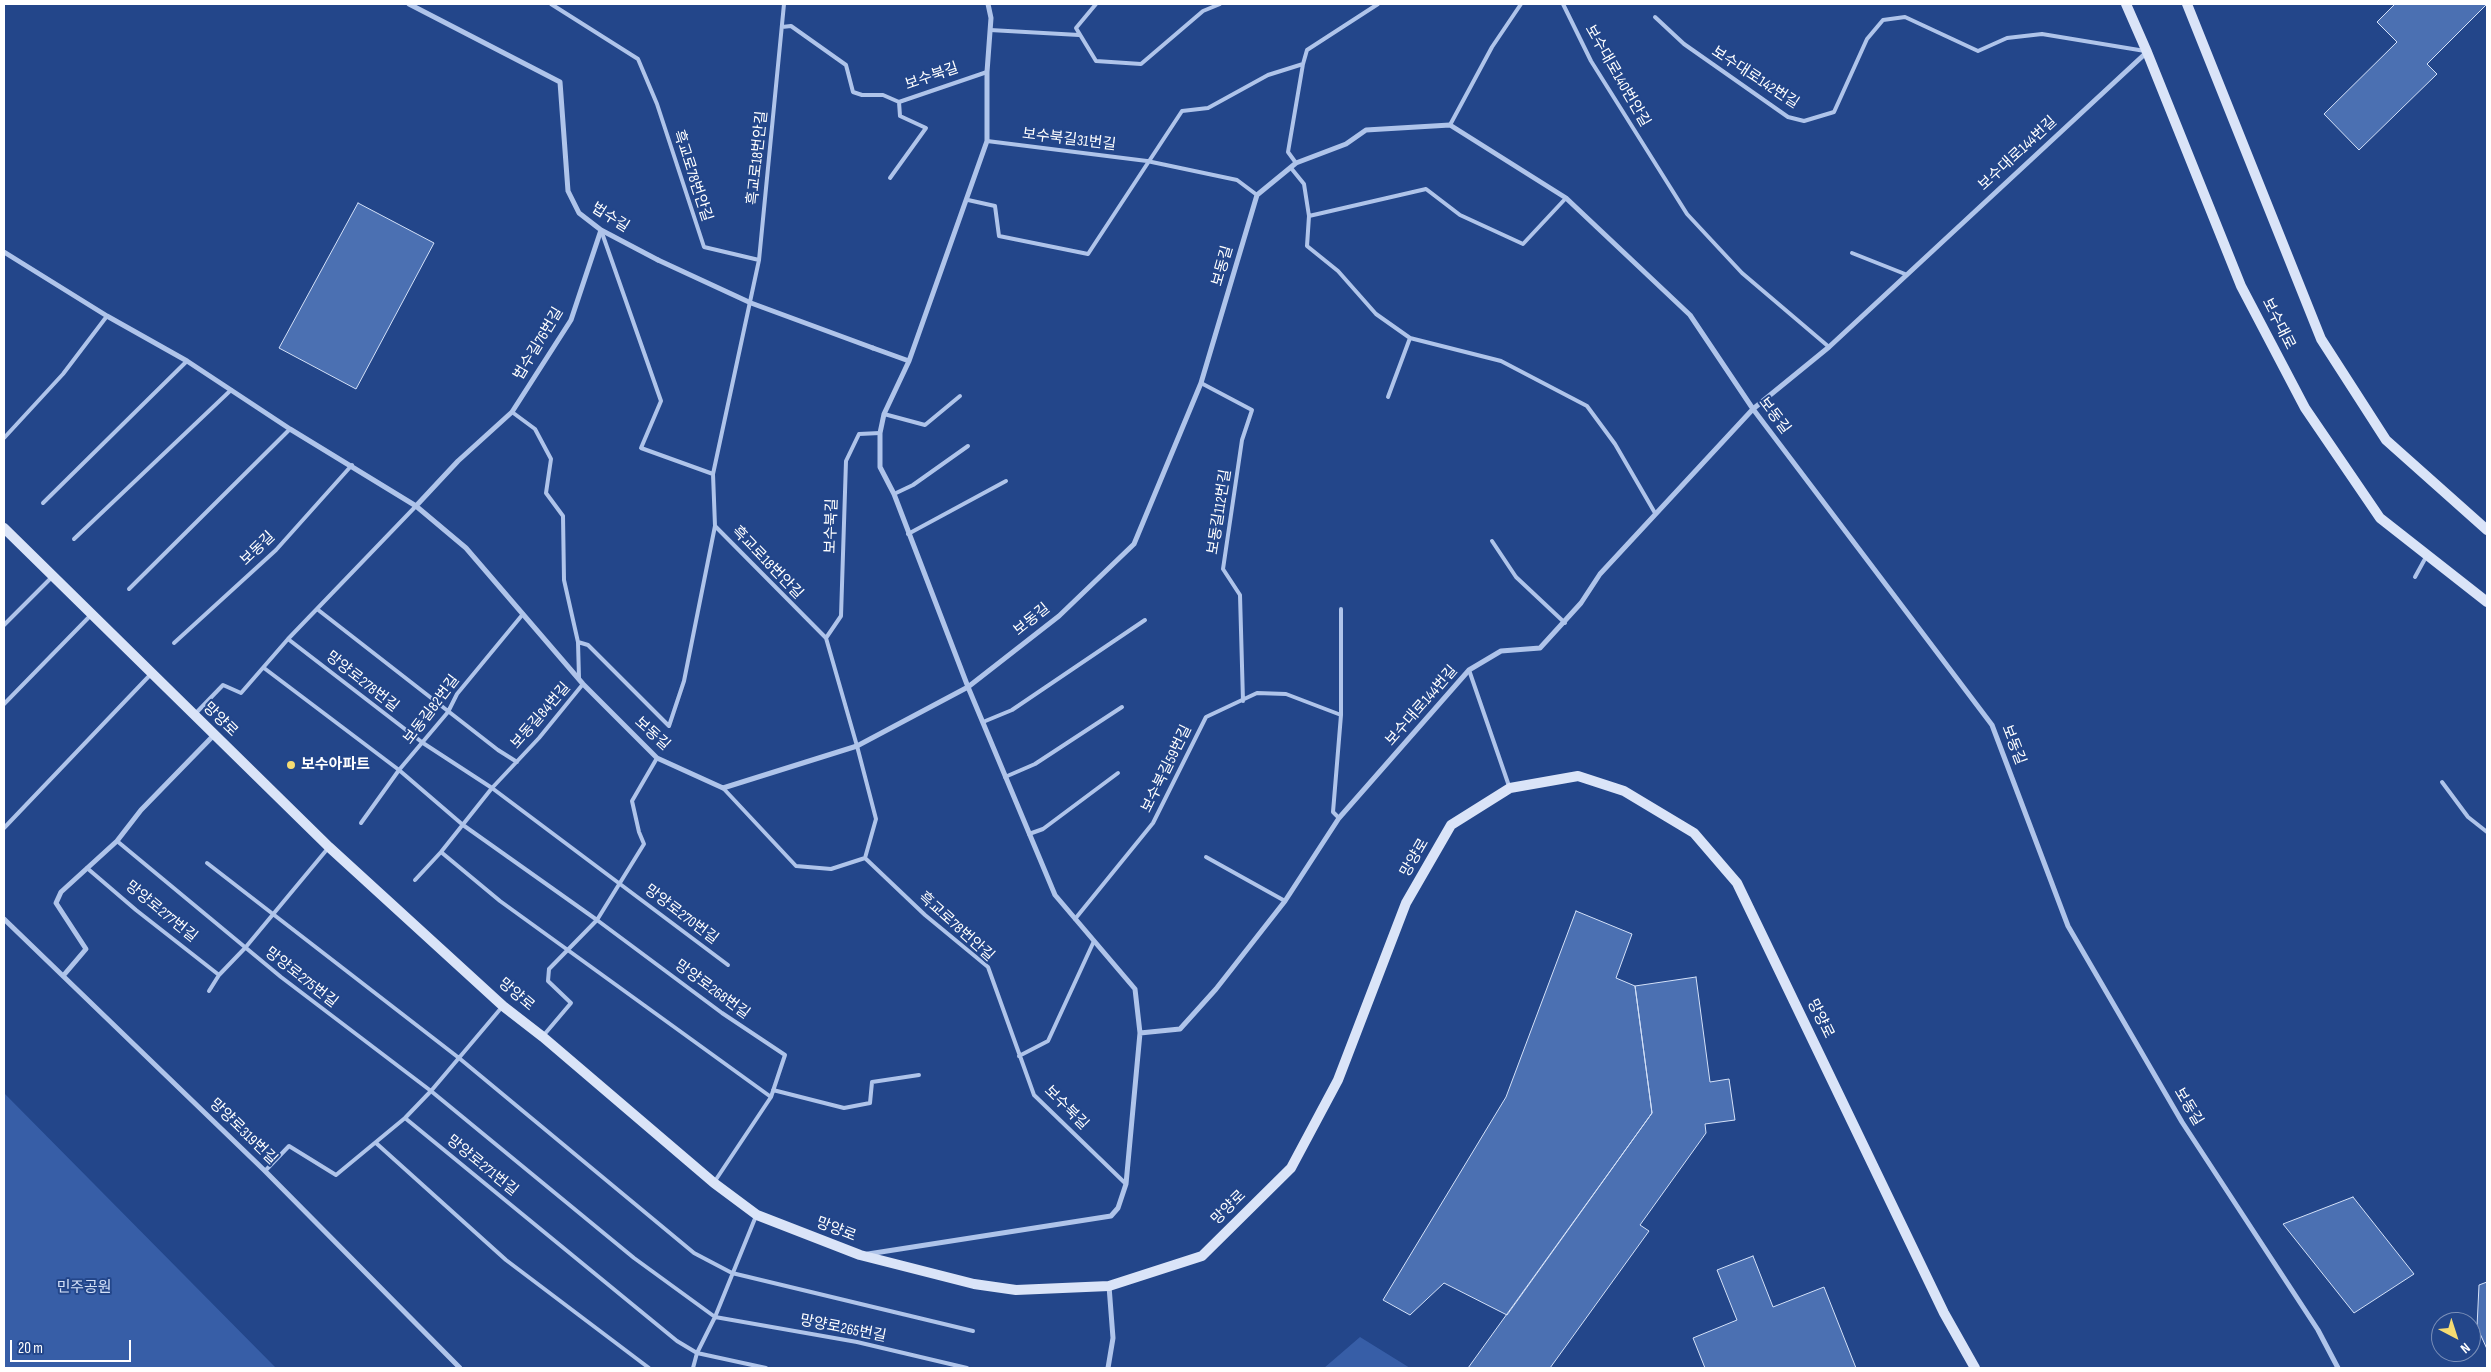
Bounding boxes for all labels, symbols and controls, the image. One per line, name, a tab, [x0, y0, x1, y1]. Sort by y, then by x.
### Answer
street label: 보수대로140번안길	[1581, 22, 1653, 130]
street label: 보수대로142번길	[1708, 43, 1802, 113]
street label: 보수북길	[903, 60, 961, 94]
street label: 흑교로18번안길	[744, 110, 772, 206]
street label: 보수대로144번길	[1975, 113, 2061, 195]
street label: 보수북길31번길	[1021, 125, 1117, 155]
street label: 흑교로78번안길	[669, 128, 715, 224]
street label: 법수길	[588, 199, 632, 237]
street label: 보동길	[1209, 244, 1237, 288]
street label: 보수대로	[2257, 295, 2299, 353]
street label: 법수길76번길	[510, 304, 568, 384]
street label: 보동길	[1754, 394, 1794, 438]
street label: 보동길112번길	[1204, 468, 1236, 556]
street label: 보수북길	[822, 498, 842, 554]
street label: 흑교로18번안길	[728, 523, 806, 603]
street label: 보동길	[237, 528, 279, 570]
street label: 보동길	[1010, 600, 1054, 640]
street label: 망양로278번길	[322, 648, 402, 716]
street label: 보수대로144번길	[1382, 662, 1462, 750]
street label: 보동길82번길	[400, 672, 464, 748]
street label: 보동길84번길	[507, 679, 575, 753]
street label: 망양로	[199, 699, 241, 741]
street label: 보동길	[631, 713, 673, 755]
street label: 보수북길59번길	[1138, 722, 1196, 816]
street label: 보동길	[1997, 722, 2029, 768]
place label: 보수아파트	[301, 756, 370, 774]
marker: 보수아파트	[285, 759, 297, 771]
street label: 망양로	[1397, 836, 1433, 880]
street label: 망양로277번길	[121, 878, 201, 946]
street label: 망양로270번길	[641, 881, 721, 949]
street label: 흑교로78번안길	[915, 888, 997, 966]
street label: 망양로275번길	[261, 944, 341, 1012]
street label: 망양로268번길	[671, 957, 753, 1023]
street label: 망양로	[494, 975, 538, 1015]
street label: 망양로	[1803, 996, 1837, 1042]
street label: 보수북길	[1040, 1082, 1092, 1134]
street label: 보동길	[2170, 1085, 2206, 1129]
street label: 망양로319번길	[205, 1095, 281, 1169]
street label: 망양로271번길	[443, 1132, 521, 1200]
street label: 망양로	[1208, 1187, 1250, 1229]
street label: 망양로	[813, 1214, 859, 1246]
park label: 민주공원	[56, 1279, 112, 1297]
street label: 망양로265번길	[798, 1312, 888, 1346]
north arrow	[2431, 1312, 2481, 1362]
scale bar	[12, 1330, 134, 1362]
text: 20 m	[18, 1339, 43, 1358]
text: N	[2457, 1339, 2474, 1357]

